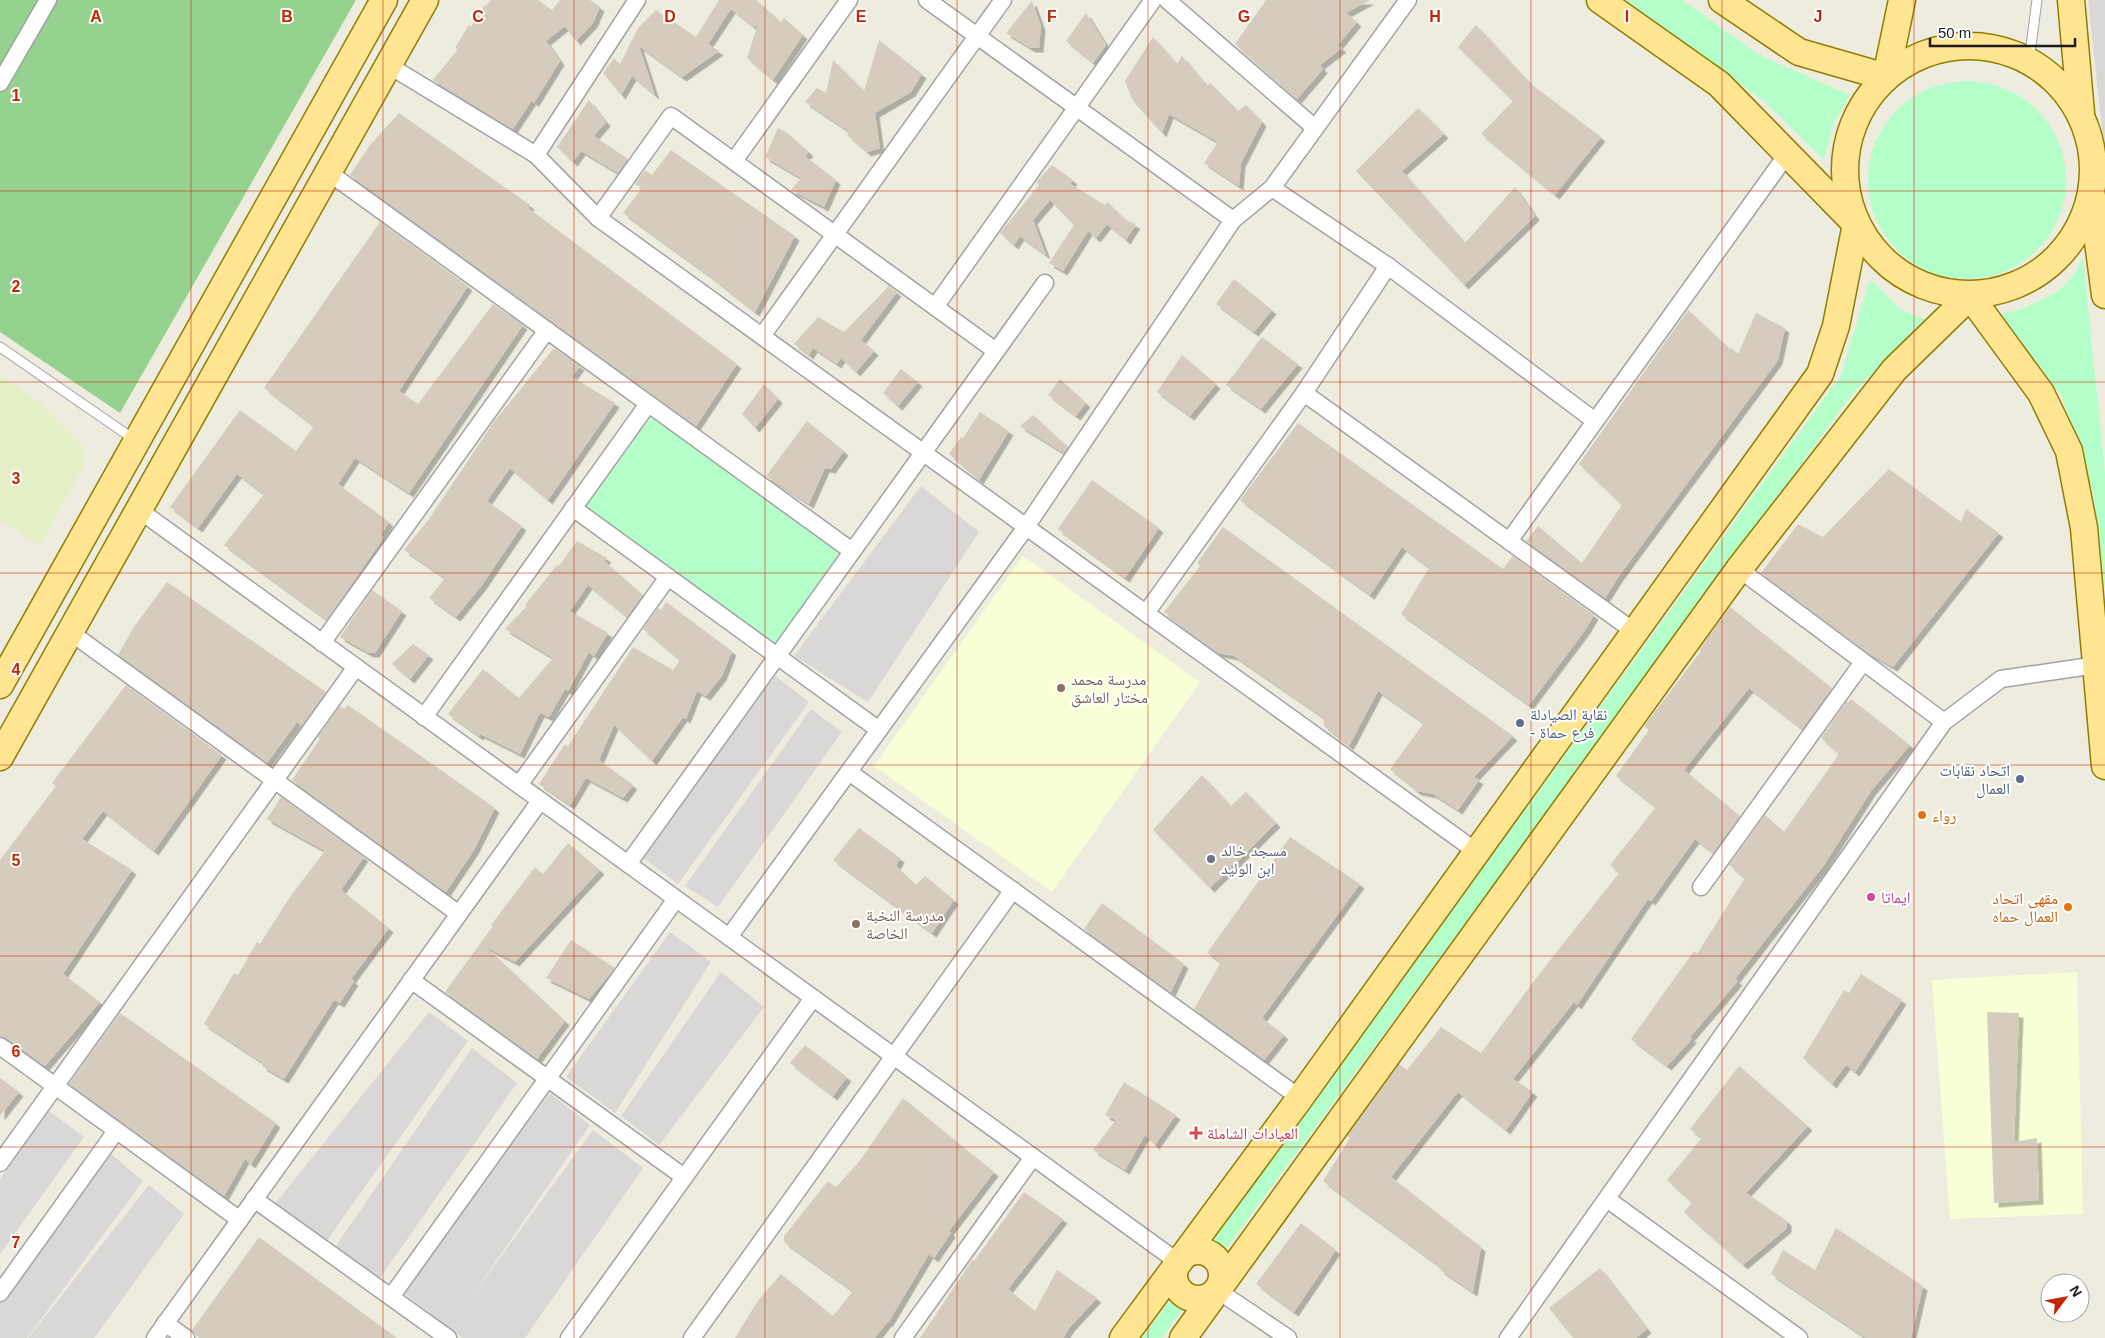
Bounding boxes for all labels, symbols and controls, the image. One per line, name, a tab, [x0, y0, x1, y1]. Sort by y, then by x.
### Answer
text: A	[90, 8, 102, 25]
text: B	[281, 8, 293, 25]
text: C	[472, 8, 484, 25]
text: D	[664, 8, 676, 25]
text: E	[856, 8, 867, 25]
text: F	[1047, 8, 1057, 25]
text: G	[1238, 8, 1250, 25]
text: H	[1429, 8, 1441, 25]
text: I	[1625, 8, 1629, 25]
text: J	[1814, 8, 1822, 25]
scale bar	[1930, 15, 2075, 47]
text: 50 m	[1938, 24, 1971, 41]
text: 1	[12, 87, 21, 104]
text: 2	[12, 278, 21, 295]
text: 3	[12, 470, 21, 487]
text: 4	[12, 661, 21, 678]
place label: مدرسة محمد مختار العاشق	[1071, 671, 1148, 708]
marker: مدرسة محمد مختار العاشق	[1055, 682, 1067, 694]
place label: نقابة الصيادلة - فرع حماة	[1530, 706, 1607, 743]
marker: نقابة الصيادلة - فرع حماة	[1514, 717, 1526, 729]
place label: اتحاد نقابات العمال	[1939, 762, 2010, 799]
marker: اتحاد نقابات العمال	[2014, 773, 2026, 785]
place label: رواء	[1932, 807, 1956, 825]
marker: رواء	[1916, 809, 1928, 821]
place label: مسجد خالد ابن الوليد	[1221, 842, 1287, 879]
text: 5	[12, 852, 21, 869]
marker: مسجد خالد ابن الوليد	[1205, 853, 1217, 865]
place label: ايماتا	[1881, 889, 1911, 906]
place label: مقهى اتحاد العمال حماه	[1992, 890, 2058, 927]
marker: ايماتا	[1865, 891, 1877, 903]
marker: مقهى اتحاد العمال حماه	[2062, 901, 2074, 913]
place label: مدرسة النخبة الخاصة	[866, 907, 944, 942]
marker: مدرسة النخبة الخاصة	[850, 918, 862, 930]
text: 6	[12, 1043, 21, 1060]
place label: العيادات الشاملة	[1207, 1125, 1298, 1142]
marker: العيادات الشاملة	[1189, 1126, 1203, 1140]
text: 7	[12, 1234, 21, 1251]
north arrow	[2040, 1273, 2090, 1323]
text: N	[2067, 1283, 2085, 1300]

